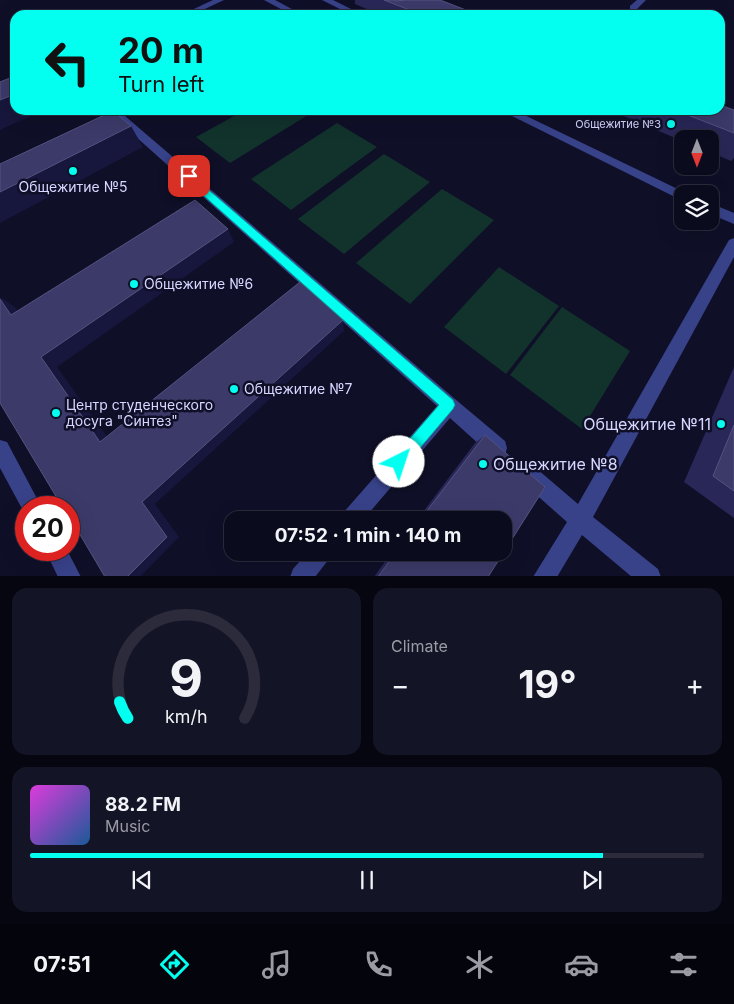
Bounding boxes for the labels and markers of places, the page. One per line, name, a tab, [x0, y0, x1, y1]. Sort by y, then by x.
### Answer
place label: Общежитие №3	[575, 117, 661, 131]
marker: Общежитие №3	[665, 118, 677, 130]
pin	[168, 155, 210, 197]
marker: Общежитие №5	[67, 165, 79, 177]
place label: Общежитие №5	[19, 178, 127, 195]
place label: Общежитие №6	[144, 275, 253, 292]
marker: Общежитие №6	[128, 278, 140, 290]
place label: Общежитие №7	[244, 380, 352, 397]
marker: Общежитие №7	[228, 383, 240, 395]
place label: Центр студенческого досуга "Синтез"	[66, 396, 213, 429]
marker: Центр студенческого досуга "Синтез"	[50, 407, 62, 419]
place label: Общежитие №11	[583, 414, 711, 434]
marker: Общежитие №11	[715, 418, 727, 430]
place label: Общежитие №8	[493, 454, 618, 474]
marker: Общежитие №8	[477, 458, 489, 470]

